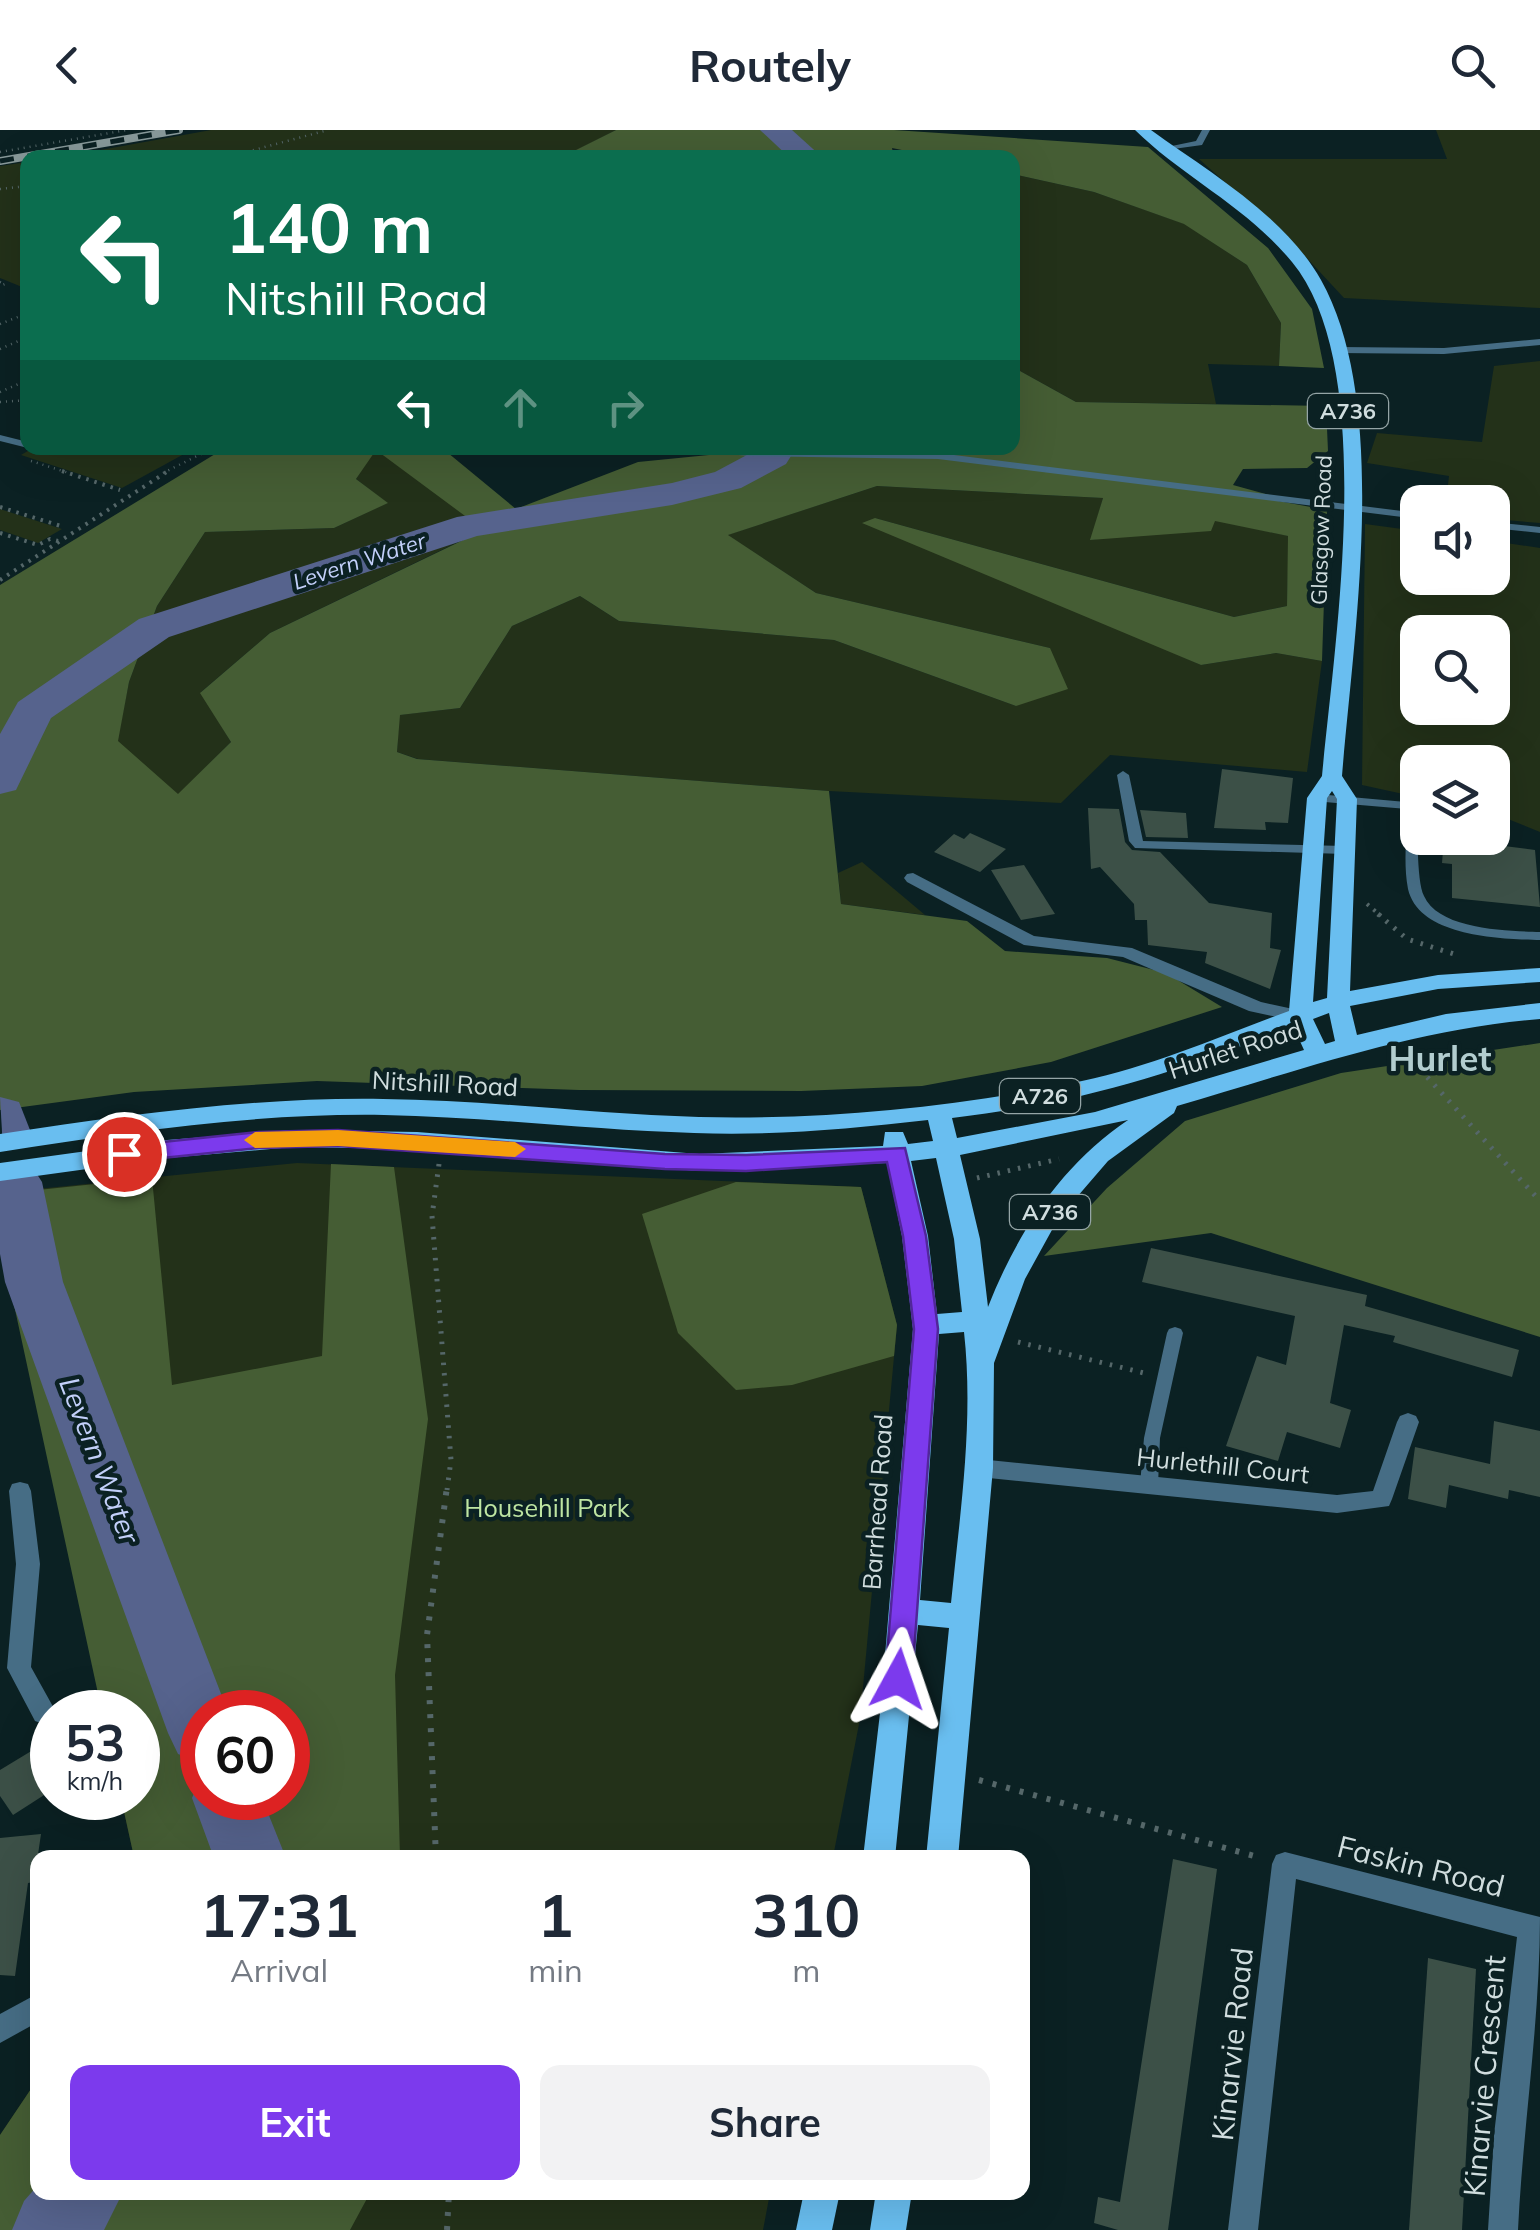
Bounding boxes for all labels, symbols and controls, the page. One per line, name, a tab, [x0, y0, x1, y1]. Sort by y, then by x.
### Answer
text: Routely	[689, 37, 851, 93]
icon: back	[40, 38, 95, 93]
icon: search	[1445, 38, 1500, 93]
text: 140 m	[225, 183, 433, 271]
icon: left	[60, 190, 190, 320]
text: Nitshill Road	[225, 270, 488, 326]
icon: left	[388, 380, 443, 435]
icon: ahead	[493, 380, 548, 435]
icon: right	[598, 380, 653, 435]
road number: A736	[1308, 394, 1388, 428]
street label: Glasgow Road	[1304, 455, 1338, 605]
map controls	[1400, 485, 1510, 855]
button: sound	[1400, 485, 1510, 595]
water label: Levern Water	[289, 526, 430, 596]
button: search	[1400, 615, 1510, 725]
button: layers	[1400, 745, 1510, 855]
street label: Hurlet Road	[1164, 1013, 1306, 1085]
district label: Hurlet	[1388, 1036, 1492, 1080]
street label: Nitshill Road	[371, 1064, 519, 1102]
road number: A726	[1000, 1079, 1080, 1113]
pin	[82, 1112, 167, 1197]
icon: arrive	[97, 1127, 152, 1182]
road number: A736	[1010, 1195, 1090, 1229]
water label: Levern Water	[52, 1372, 148, 1550]
street label: Barrhead Road	[855, 1413, 899, 1591]
street label: Hurlethill Court	[1135, 1441, 1311, 1490]
park label: Househill Park	[464, 1492, 631, 1523]
position arrow	[846, 1627, 950, 1731]
speed limit sign: 60	[180, 1690, 310, 1820]
text: 53	[65, 1711, 125, 1774]
text: km/h	[67, 1765, 123, 1796]
street label: Faskin Road	[1334, 1827, 1508, 1905]
text: 17:31	[200, 1877, 359, 1952]
text: 1	[537, 1877, 573, 1952]
text: 310	[752, 1877, 860, 1952]
street label: Kinarvie Road	[1203, 1945, 1261, 2143]
text: Arrival	[230, 1950, 328, 1990]
text: min	[528, 1950, 583, 1990]
text: m	[792, 1950, 820, 1990]
street label: Kinarvie Crescent	[1455, 1954, 1513, 2198]
button: Exit	[70, 2065, 520, 2180]
button: Share	[540, 2065, 990, 2180]

